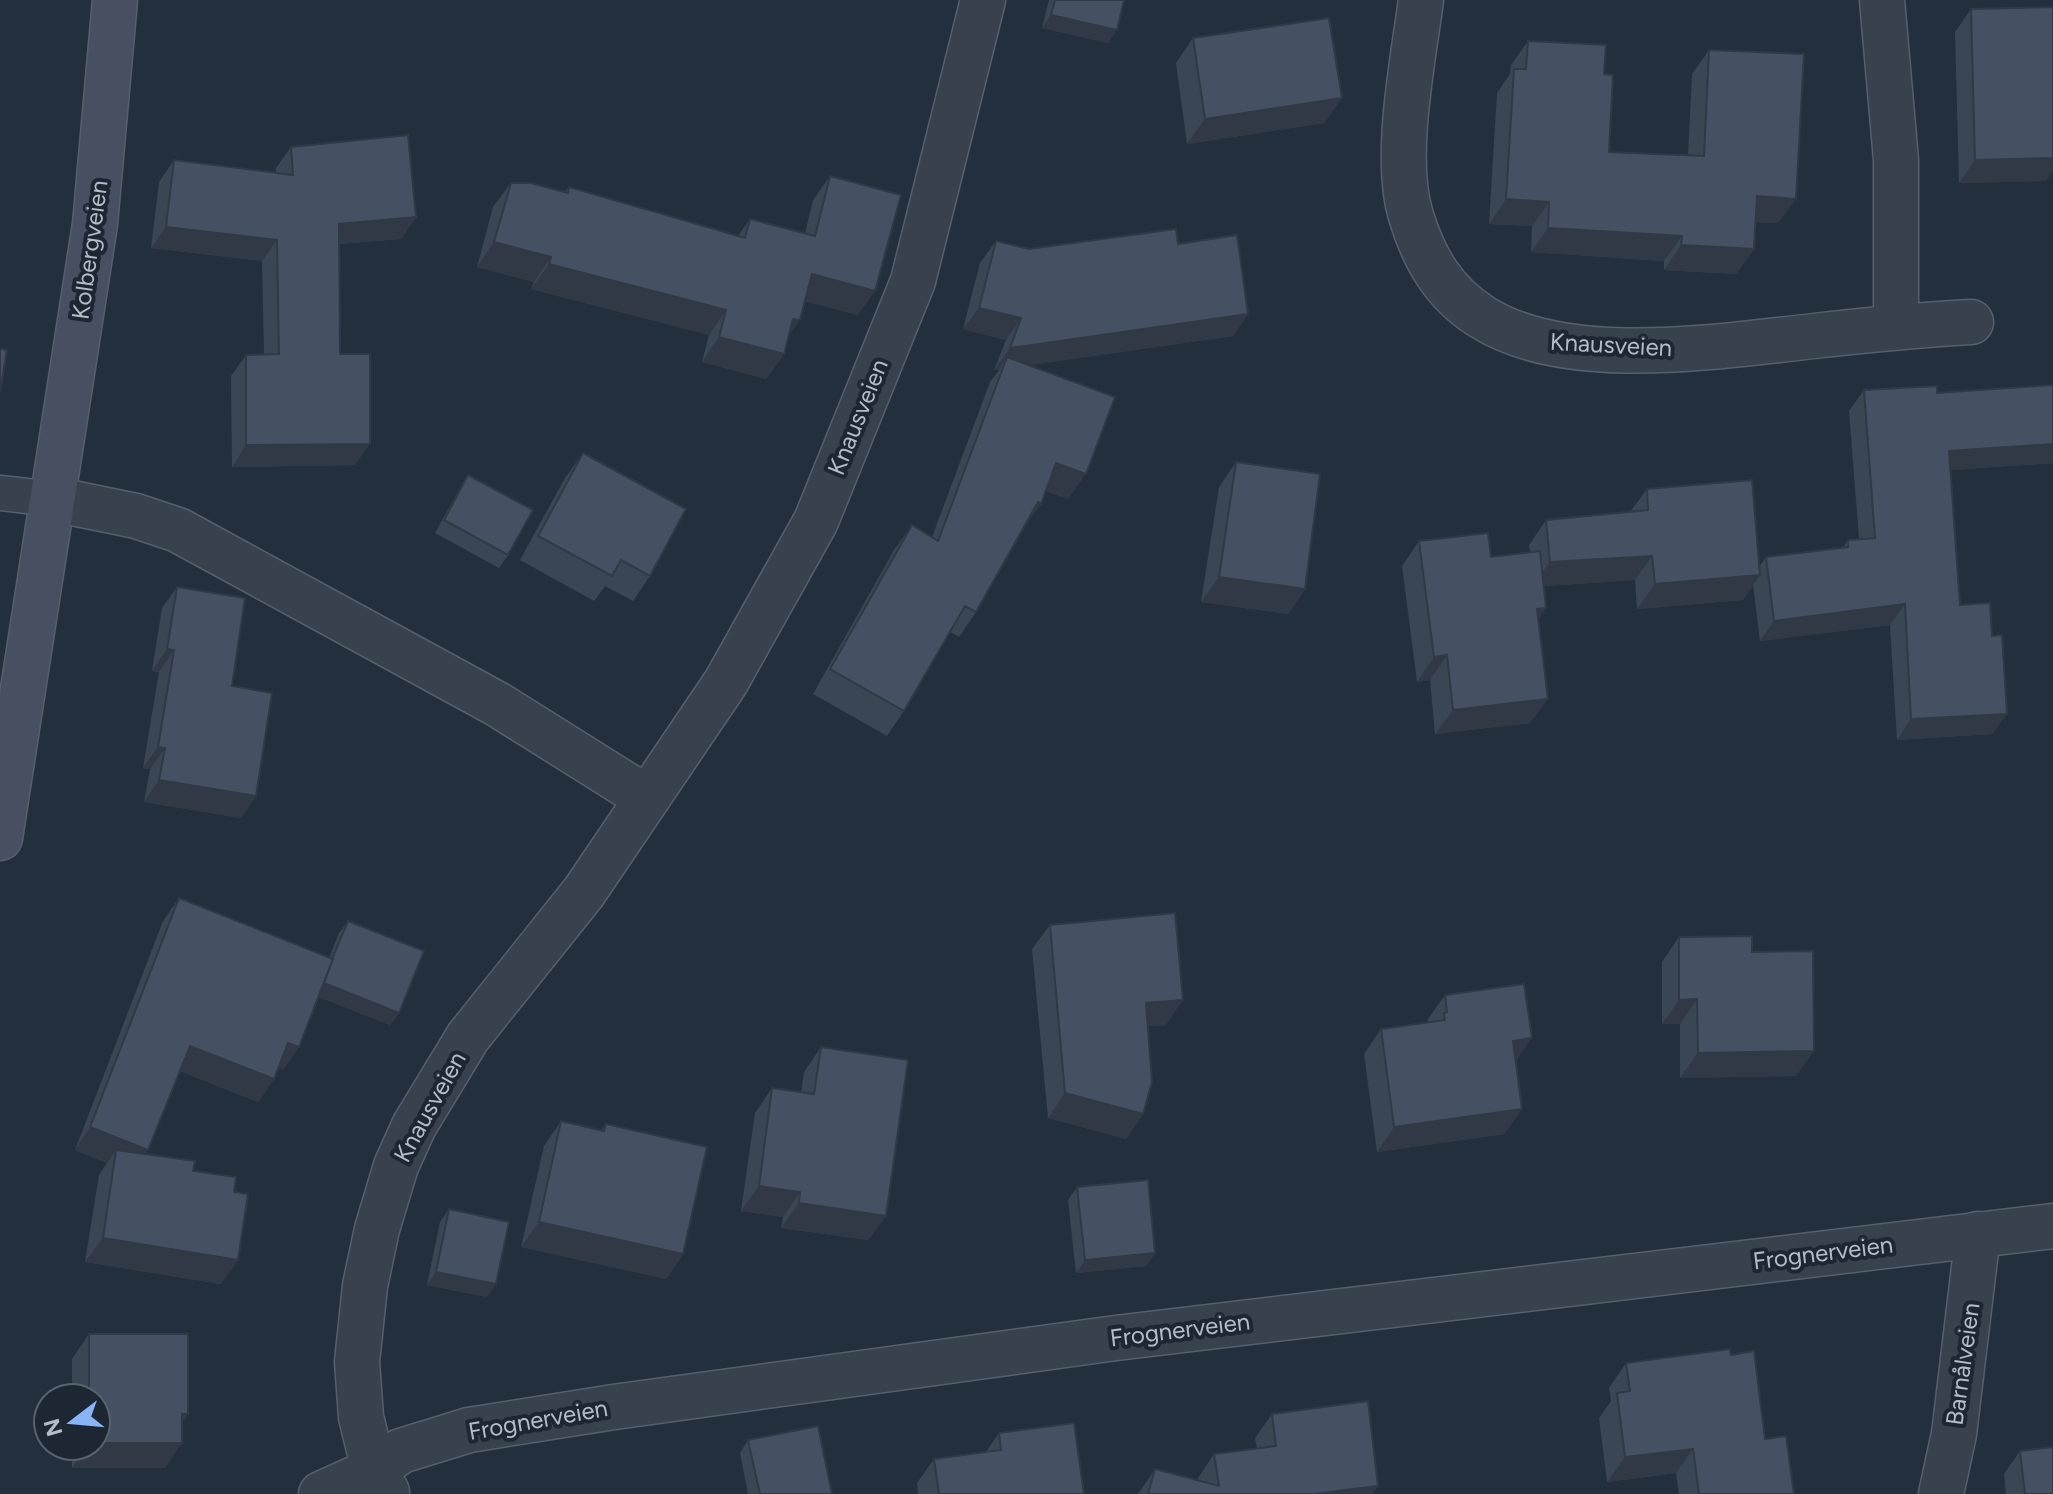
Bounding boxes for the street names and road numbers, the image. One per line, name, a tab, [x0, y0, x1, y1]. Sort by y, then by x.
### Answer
street label: Kolbergveien	[65, 178, 114, 321]
street label: Knausveien	[1549, 327, 1673, 362]
street label: Knausveien	[821, 355, 894, 479]
street label: Knausveien	[387, 1046, 472, 1167]
street label: Frognerveien	[1751, 1230, 1895, 1275]
street label: Barnålveien	[1940, 1301, 1985, 1427]
street label: Frognerveien	[1108, 1307, 1252, 1352]
street label: Frognerveien	[466, 1393, 610, 1446]

